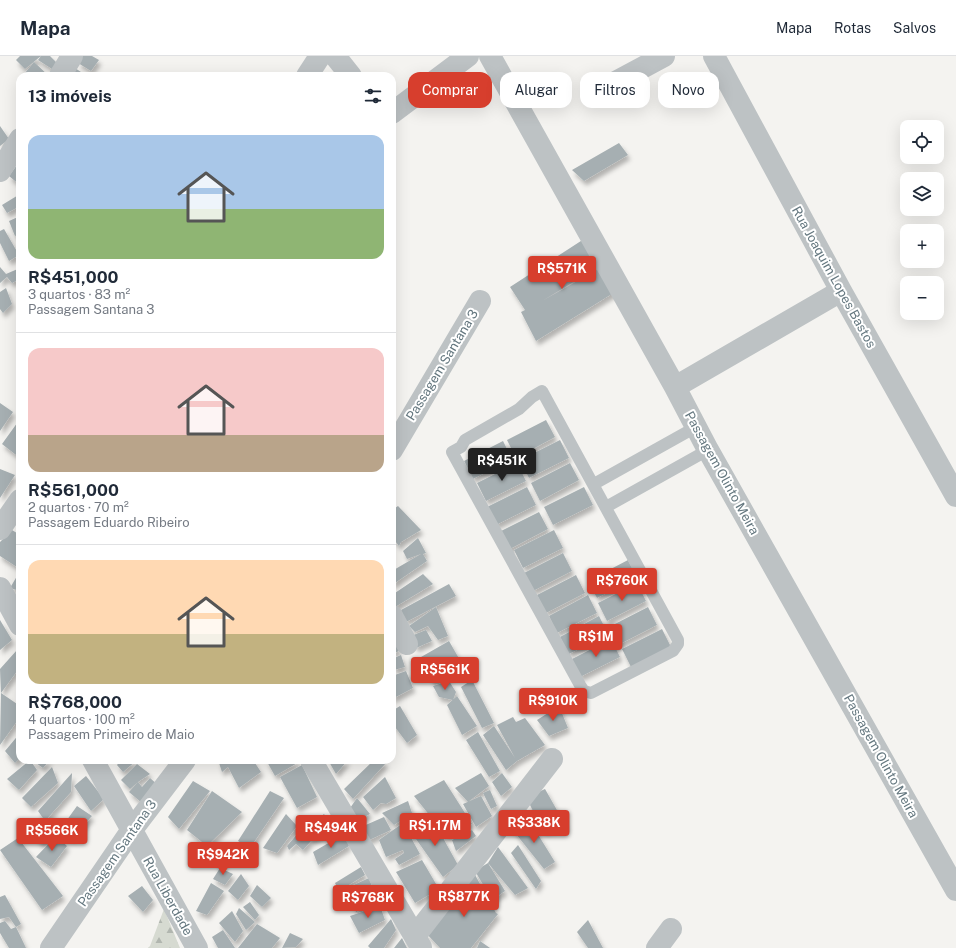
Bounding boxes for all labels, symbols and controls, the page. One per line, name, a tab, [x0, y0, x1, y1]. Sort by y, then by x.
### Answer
text: Mapa	[20, 17, 70, 39]
text: Mapa	[776, 20, 812, 36]
text: Rotas	[834, 20, 871, 36]
text: Salvos	[893, 20, 936, 36]
chip: Comprar	[408, 72, 492, 108]
chip: Alugar	[500, 72, 572, 108]
chip: Filtros	[580, 72, 650, 108]
chip: Novo	[658, 72, 719, 108]
icon: filters	[362, 85, 384, 107]
text: 13 imóveis	[28, 86, 112, 106]
map controls	[900, 120, 944, 320]
button: locate	[900, 120, 944, 164]
icon: home	[170, 161, 242, 233]
button: layers	[900, 172, 944, 216]
street label: Rua Joaquim Lopes Bastos	[789, 204, 879, 350]
button: +	[900, 224, 944, 268]
pin: R$571K	[529, 256, 595, 290]
text: R$571K	[537, 261, 587, 276]
text: R$451,000	[28, 267, 119, 287]
button: −	[900, 276, 944, 320]
text: 3 quartos · 83 m²	[28, 287, 130, 302]
text: Passagem Santana 3	[28, 302, 155, 317]
street label: Passagem Santana 3	[403, 307, 481, 423]
icon: home	[170, 374, 242, 446]
street label: Passagem Olinto Meira	[682, 409, 762, 537]
pin: R$451K	[469, 448, 535, 482]
text: R$451K	[477, 453, 527, 468]
text: R$561,000	[28, 480, 119, 500]
text: 2 quartos · 70 m²	[28, 500, 129, 515]
text: Passagem Eduardo Ribeiro	[28, 515, 190, 530]
pin: R$760K	[589, 568, 655, 602]
text: R$760K	[596, 573, 648, 588]
icon: home	[170, 586, 242, 658]
pin: R$1M	[572, 624, 620, 658]
text: R$1M	[578, 629, 614, 644]
pin: R$561K	[412, 657, 478, 691]
text: R$561K	[420, 662, 470, 677]
pin: R$910K	[520, 688, 586, 722]
text: R$768,000	[28, 692, 122, 712]
street label: Passagem Olinto Meira	[841, 692, 921, 820]
text: R$910K	[528, 693, 578, 708]
text: 4 quartos · 100 m²	[28, 712, 135, 727]
text: Passagem Primeiro de Maio	[28, 727, 195, 742]
street label: Passagem Santana 3	[75, 797, 159, 909]
pin: R$338K	[501, 810, 567, 844]
pin: R$1.17M	[398, 813, 472, 847]
pin: R$494K	[298, 815, 364, 849]
text: R$338K	[507, 815, 561, 830]
pin: R$566K	[19, 818, 85, 852]
text: R$1.17M	[409, 818, 461, 833]
text: R$494K	[305, 820, 357, 835]
text: R$566K	[25, 823, 79, 838]
pin: R$942K	[190, 842, 256, 876]
text: R$942K	[197, 847, 249, 862]
street label: Rua Liberdade	[140, 854, 196, 938]
pin: R$877K	[431, 884, 497, 918]
pin: R$768K	[335, 885, 401, 919]
text: R$877K	[438, 889, 490, 904]
text: R$768K	[342, 890, 394, 905]

